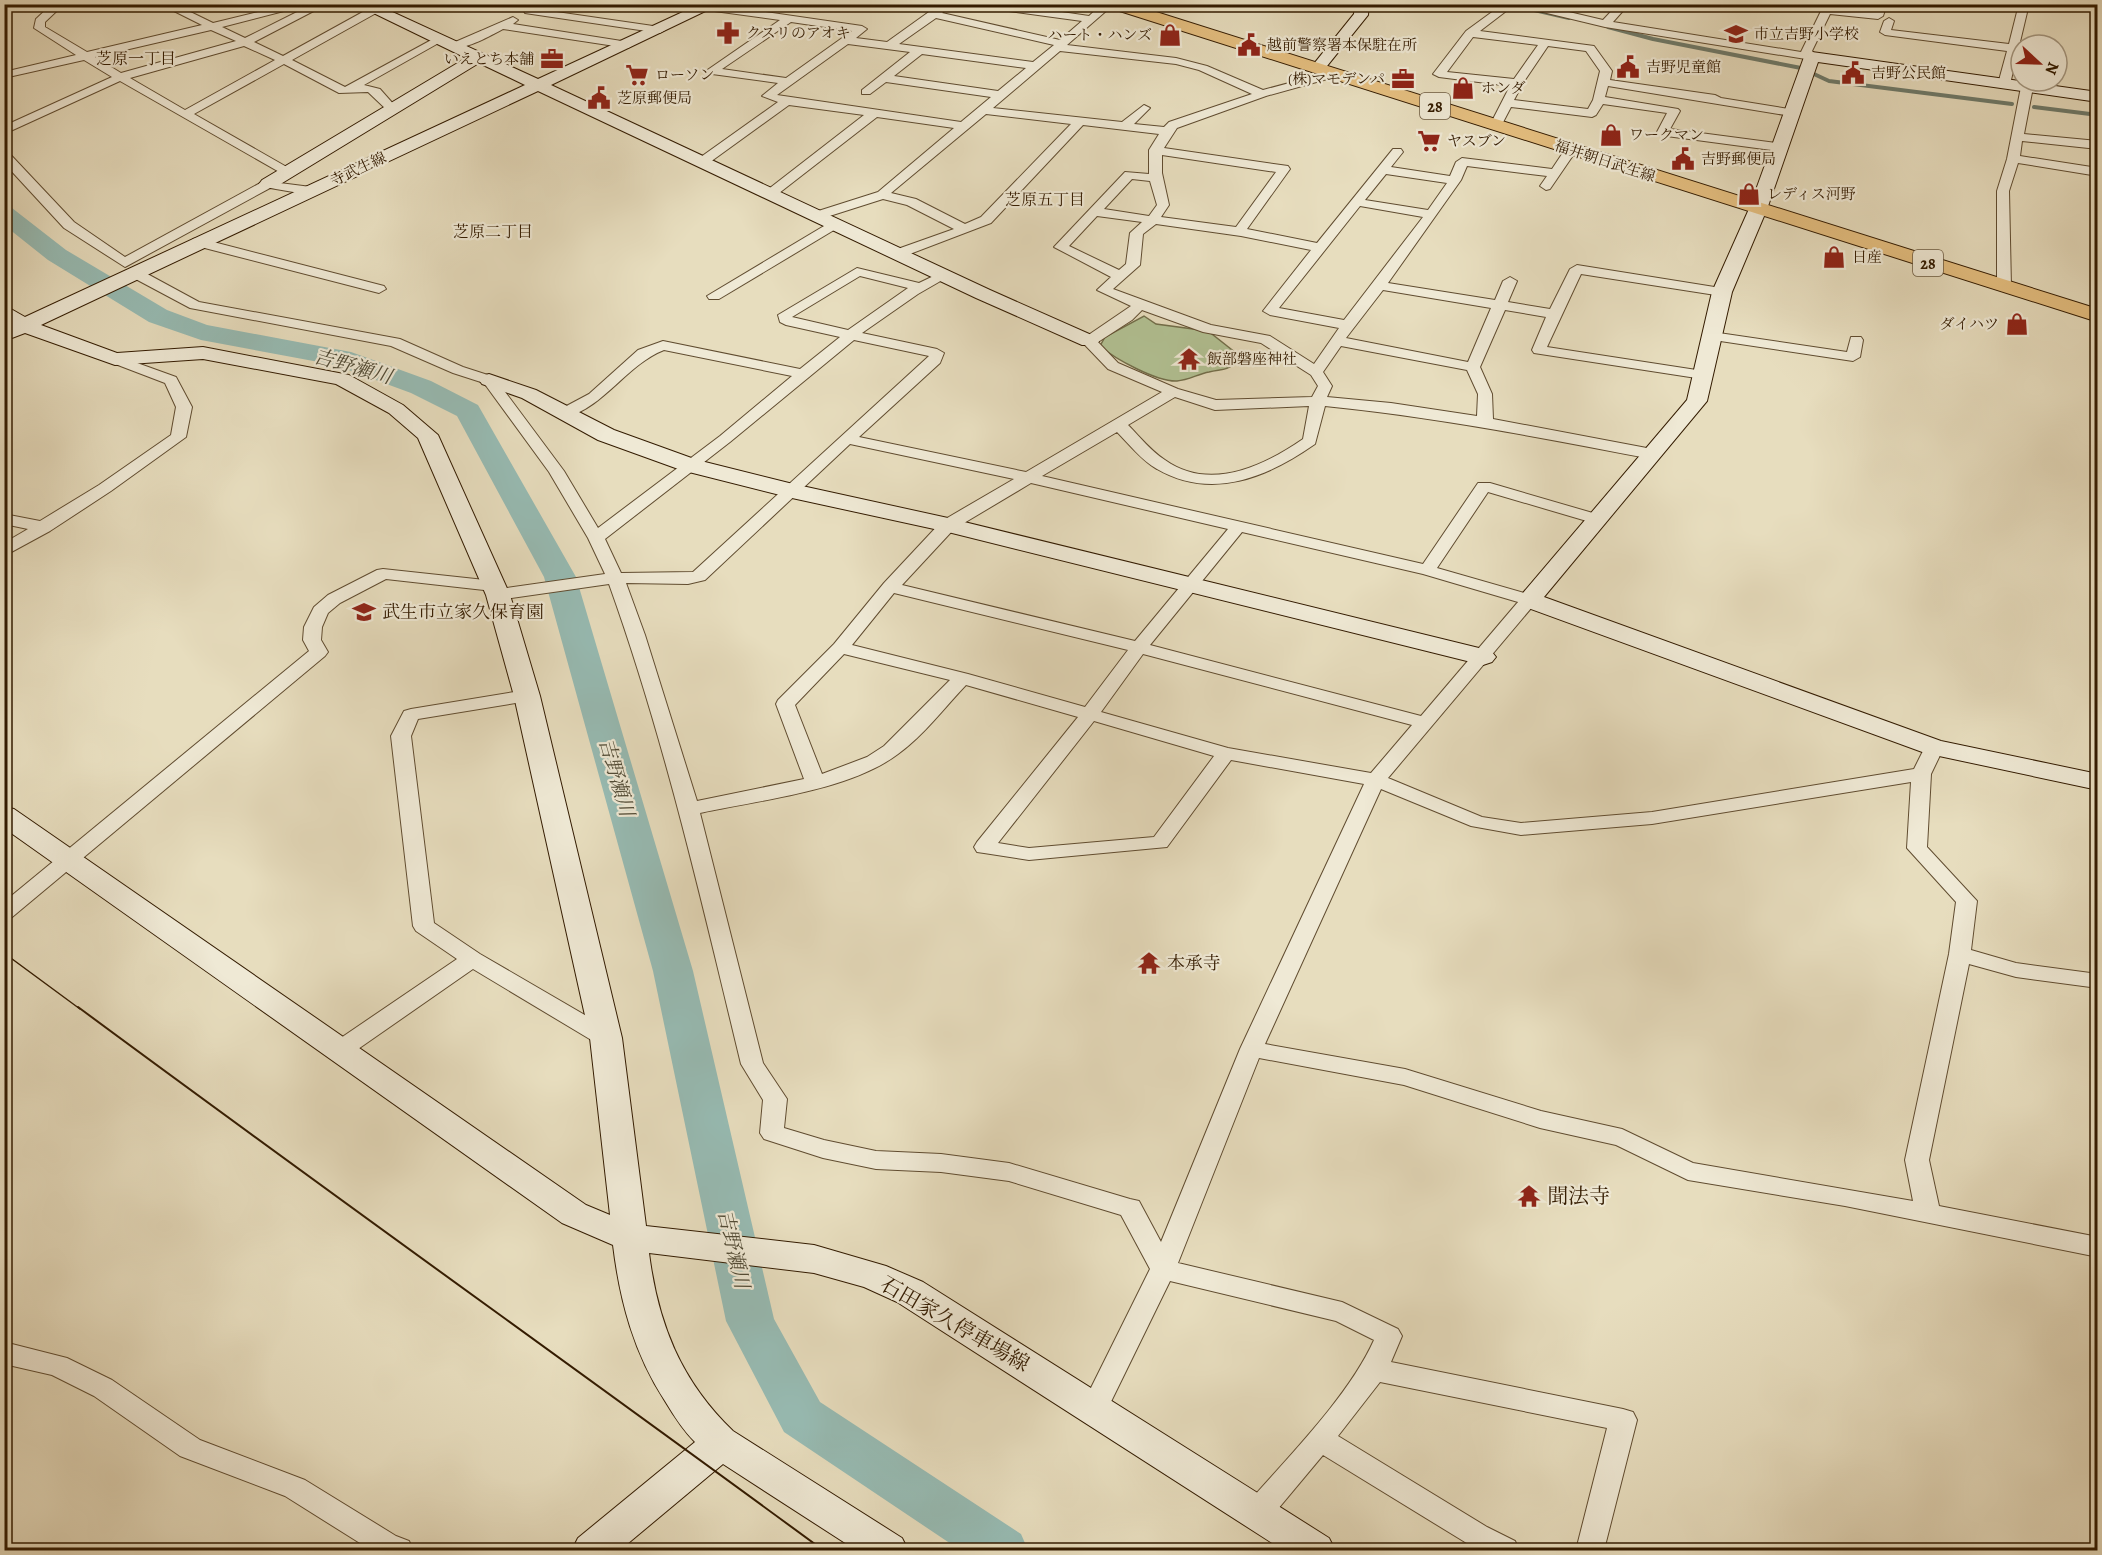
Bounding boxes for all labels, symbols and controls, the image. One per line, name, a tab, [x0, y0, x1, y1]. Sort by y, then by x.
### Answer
pharmacy icon: クスリのアオキ	[715, 20, 741, 46]
school or university icon: 市立吉野小学校	[1723, 21, 1749, 47]
shop icon: ハート・ハンズ	[1157, 22, 1183, 48]
place label: クスリのアオキ	[746, 23, 851, 43]
place label: 市立吉野小学校	[1754, 24, 1859, 44]
place label: ハート・ハンズ	[1047, 25, 1152, 45]
public building icon: 越前警察署本保駐在所	[1236, 32, 1262, 58]
north arrow	[2009, 33, 2069, 93]
place label: 越前警察署本保駐在所	[1267, 35, 1417, 55]
office icon: いえとち本舗	[539, 46, 565, 72]
district label: 芝原一丁目	[96, 48, 176, 70]
place label: いえとち本舗	[444, 49, 534, 69]
public building icon: 吉野児童館	[1615, 54, 1641, 80]
place label: 吉野児童館	[1646, 57, 1721, 77]
text: N	[2039, 59, 2064, 78]
public building icon: 吉野公民館	[1840, 60, 1866, 86]
supermarket icon: ローソン	[624, 62, 650, 88]
place label: 吉野公民館	[1871, 63, 1946, 83]
place label: ローソン	[655, 65, 714, 85]
office icon: (株)マモデンパ	[1390, 66, 1416, 92]
place label: (株)マモデンパ	[1288, 69, 1385, 89]
shop icon: ホンダ	[1450, 75, 1476, 101]
place label: ホンダ	[1481, 78, 1525, 98]
public building icon: 芝原郵便局	[586, 85, 612, 111]
place label: 芝原郵便局	[617, 88, 692, 108]
road number: 28	[1420, 93, 1450, 119]
shop icon: ワークマン	[1598, 122, 1624, 148]
place label: ワークマン	[1629, 125, 1704, 145]
supermarket icon: ヤスブン	[1416, 128, 1442, 154]
place label: ヤスブン	[1447, 131, 1506, 151]
street label: 福井朝日武生線	[1552, 135, 1658, 187]
public building icon: 吉野郵便局	[1670, 146, 1696, 172]
street label: 寺武生線	[327, 147, 389, 191]
place label: 吉野郵便局	[1701, 149, 1776, 169]
shop icon: レディス河野	[1736, 181, 1762, 207]
place label: レディス河野	[1767, 184, 1856, 204]
district label: 芝原五丁目	[1005, 189, 1085, 211]
district label: 芝原二丁目	[453, 221, 533, 243]
shop icon: 日産	[1821, 244, 1847, 270]
place label: 日産	[1852, 247, 1882, 267]
road number: 28	[1913, 250, 1943, 276]
shop icon: ダイハツ	[2004, 311, 2030, 337]
place label: ダイハツ	[1940, 314, 1999, 334]
water label: 吉野瀬川	[311, 342, 397, 391]
temple icon: 飯部磐座神社	[1176, 346, 1202, 372]
place label: 飯部磐座神社	[1207, 349, 1297, 369]
school or university icon: 武生市立家久保育園	[351, 599, 377, 625]
place label: 武生市立家久保育園	[382, 600, 544, 624]
water label: 吉野瀬川	[593, 735, 641, 821]
temple icon: 本承寺	[1136, 950, 1162, 976]
place label: 本承寺	[1167, 951, 1221, 975]
place label: 聞法寺	[1547, 1182, 1610, 1210]
temple icon: 聞法寺	[1516, 1183, 1542, 1209]
water label: 吉野瀬川	[711, 1207, 756, 1293]
street label: 石田家久停車場線	[875, 1270, 1035, 1378]

